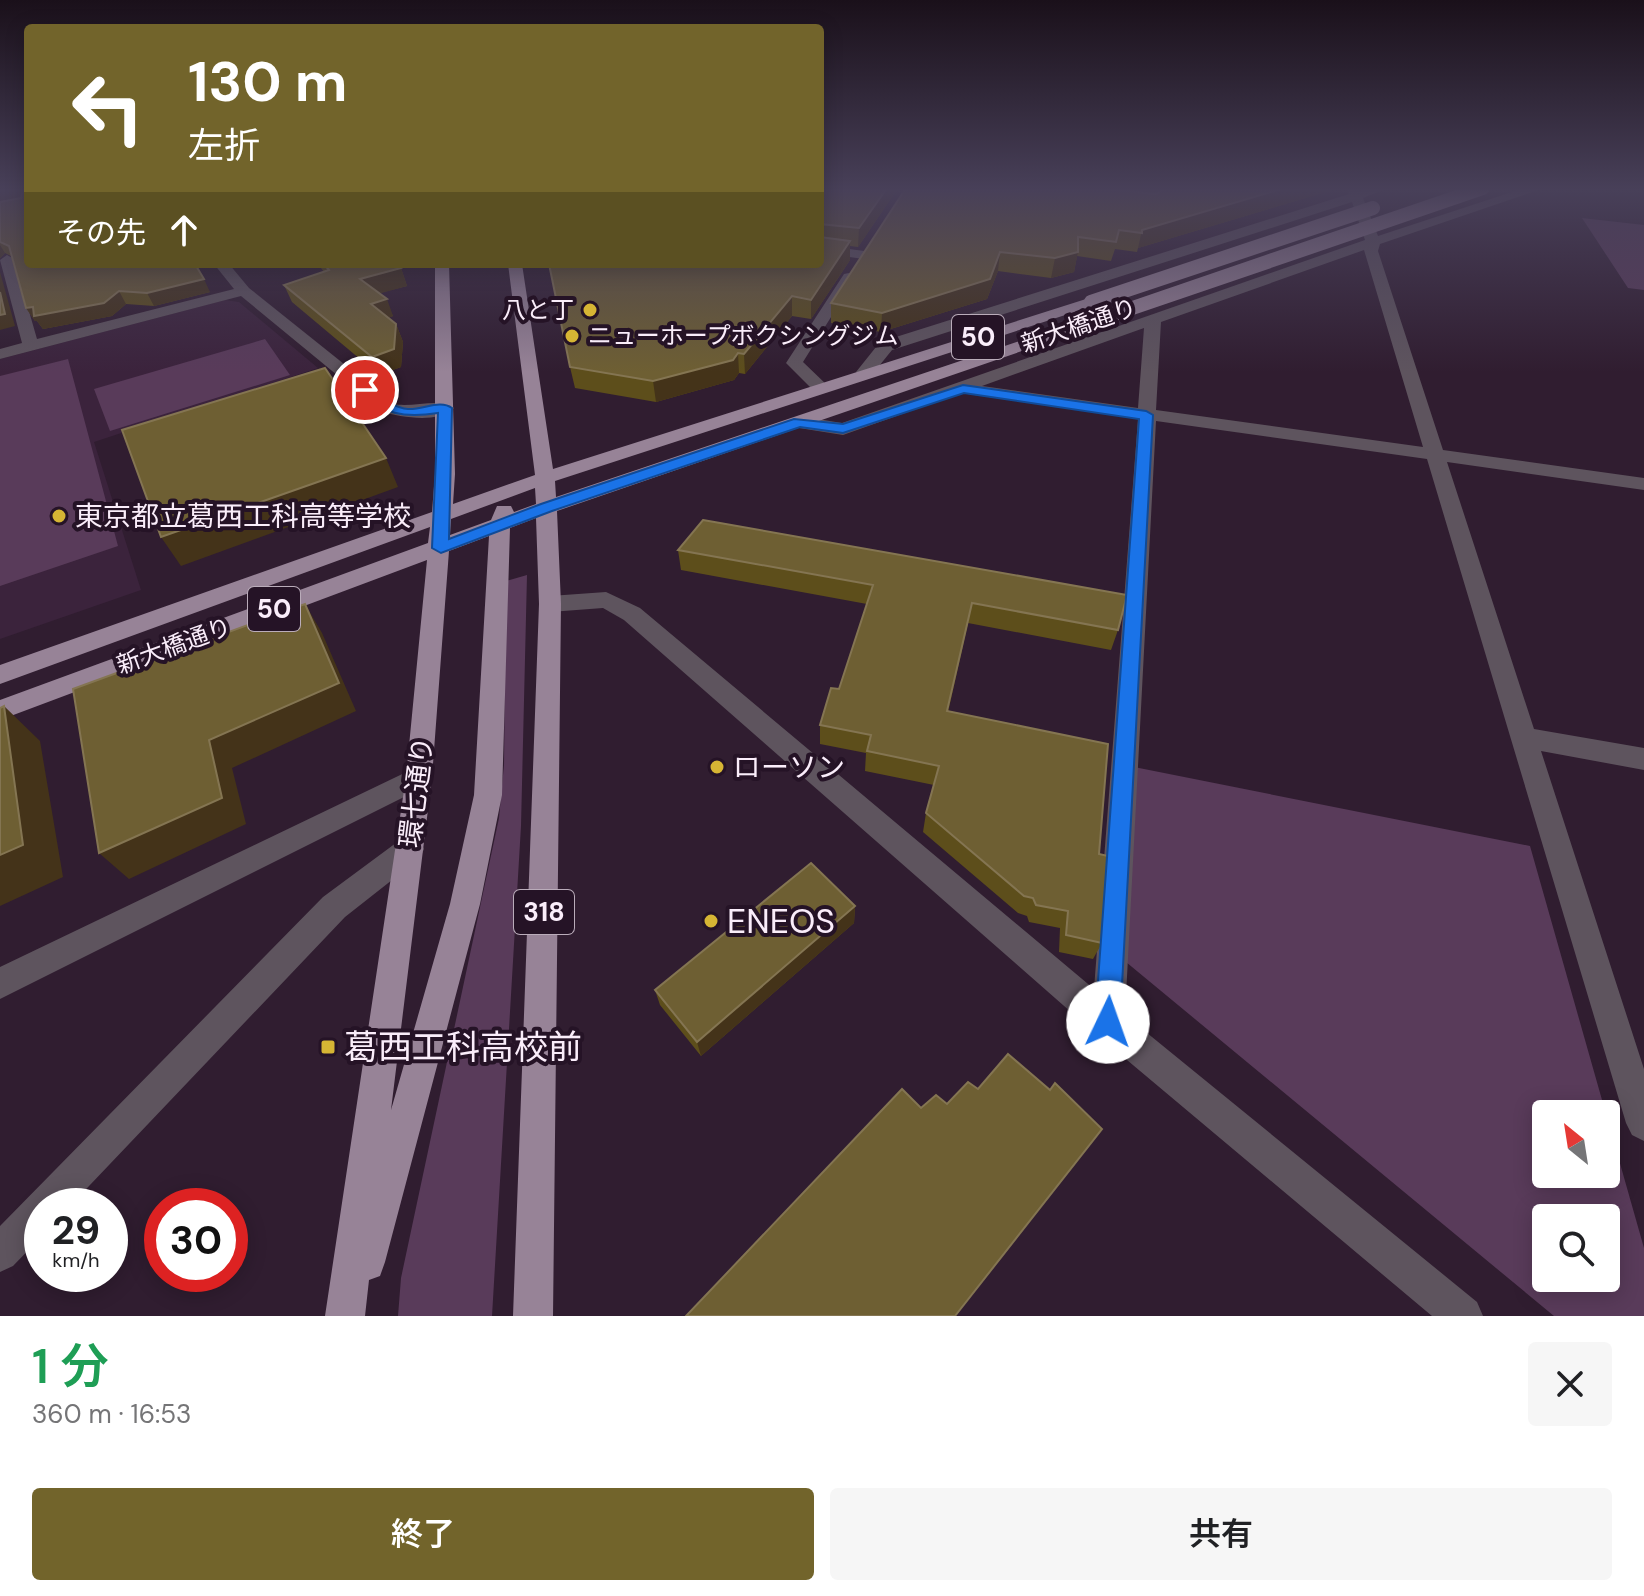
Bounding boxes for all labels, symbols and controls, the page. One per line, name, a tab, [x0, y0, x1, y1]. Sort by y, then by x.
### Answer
text: 130 m	[188, 45, 347, 118]
icon: left	[56, 56, 160, 160]
text: 左折	[188, 122, 260, 169]
icon: ahead	[162, 208, 206, 252]
text: その先	[56, 213, 146, 252]
street label: 新大橋通り	[1017, 291, 1141, 360]
place label: 八と丁	[502, 294, 574, 325]
marker: 八と丁	[581, 301, 599, 319]
road number: 50	[952, 315, 1004, 359]
place label: ニューホープボクシングジム	[588, 320, 899, 351]
marker: ニューホープボクシングジム	[563, 327, 581, 345]
pin	[331, 356, 399, 424]
icon: arrive	[343, 368, 387, 412]
place label: 東京都立葛西工科高等学校	[75, 498, 411, 535]
marker: 東京都立葛西工科高等学校	[50, 507, 68, 525]
road number: 50	[248, 587, 300, 631]
street label: 新大橋通り	[112, 610, 236, 681]
street label: 環七通り	[391, 734, 442, 850]
place label: ローソン	[733, 749, 845, 786]
marker: ローソン	[708, 758, 726, 776]
road number: 318	[514, 890, 574, 934]
place label: ENEOS	[727, 899, 835, 944]
marker: ENEOS	[702, 912, 720, 930]
position arrow	[1066, 980, 1150, 1064]
place label: 葛西工科高校前	[344, 1025, 582, 1070]
marker: 葛西工科高校前	[319, 1038, 337, 1056]
north arrow	[1532, 1100, 1620, 1188]
map controls	[1532, 1100, 1620, 1292]
speed limit sign: 30	[144, 1188, 248, 1292]
text: 29	[52, 1204, 100, 1256]
button: search	[1532, 1204, 1620, 1292]
text: km/h	[52, 1247, 100, 1273]
text: 1 分	[32, 1335, 108, 1398]
button: close	[1528, 1342, 1612, 1426]
text: 360 m · 16:53	[32, 1397, 191, 1431]
button: 終了	[32, 1488, 814, 1580]
button: 共有	[830, 1488, 1612, 1580]

